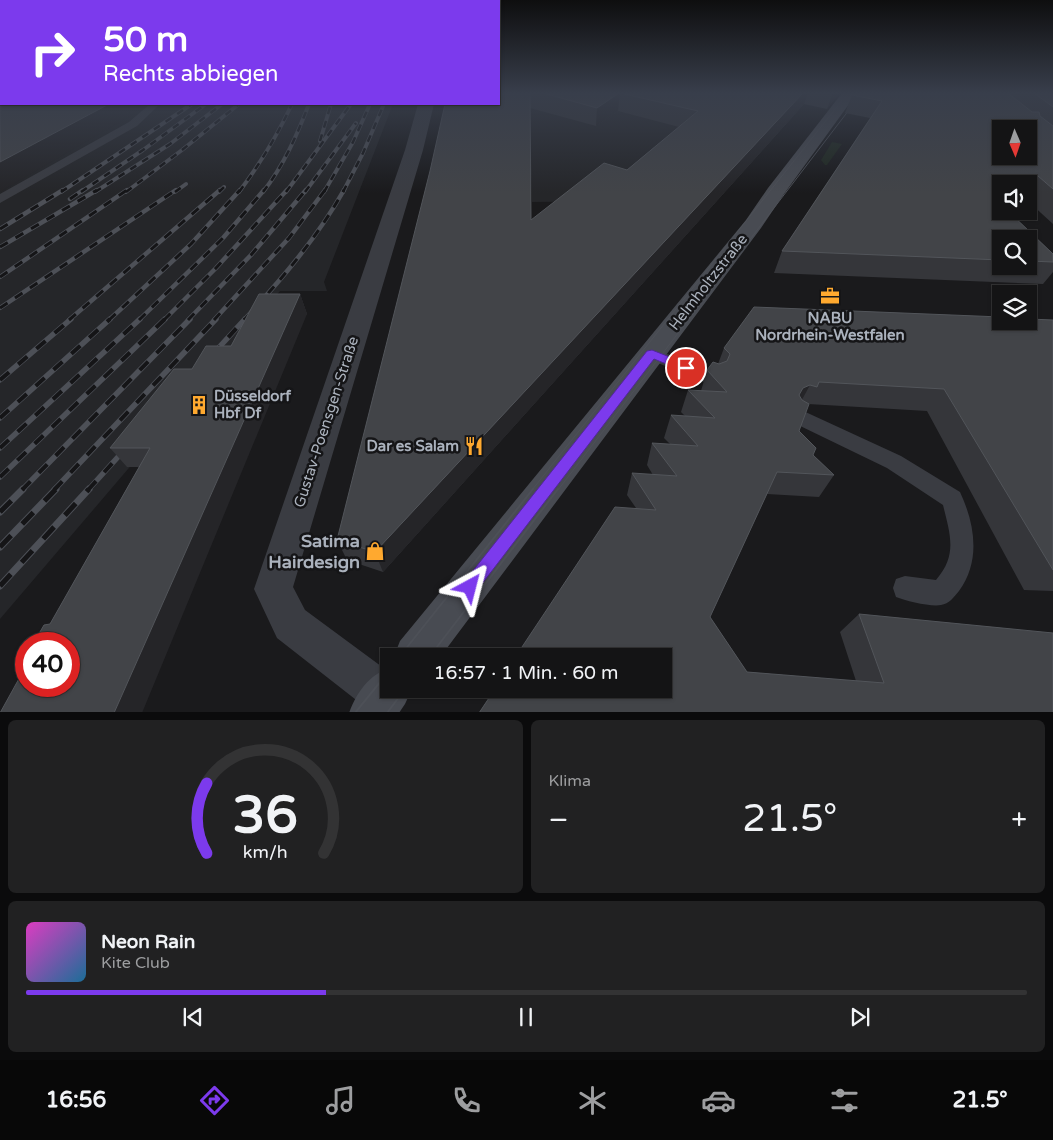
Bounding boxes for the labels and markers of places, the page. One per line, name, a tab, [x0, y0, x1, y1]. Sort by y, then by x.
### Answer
office icon: NABU Nordrhein-Westfalen	[819, 285, 841, 307]
place label: NABU Nordrhein-Westfalen	[755, 309, 905, 344]
pin	[665, 347, 707, 389]
place label: Düsseldorf Hbf Df	[214, 387, 291, 422]
building icon: Düsseldorf Hbf Df	[188, 394, 210, 416]
restaurant icon: Dar es Salam	[463, 435, 485, 457]
place label: Dar es Salam	[367, 437, 459, 455]
place label: Satima Hairdesign	[268, 530, 360, 573]
shop icon: Satima Hairdesign	[364, 540, 386, 562]

